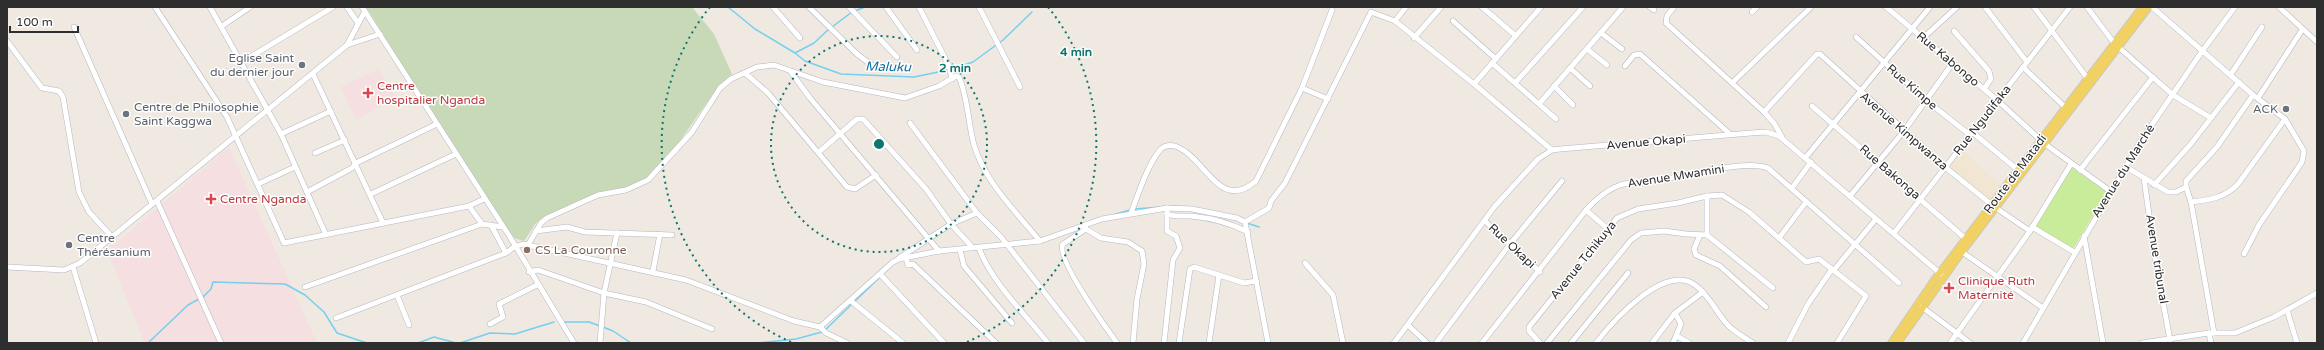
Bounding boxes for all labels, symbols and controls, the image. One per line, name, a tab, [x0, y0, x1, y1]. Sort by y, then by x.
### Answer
scale bar	[10, 8, 78, 34]
text: 100 m	[16, 15, 53, 29]
street label: Rue Kabongo	[1914, 29, 1982, 89]
text: 4 min	[1060, 45, 1092, 59]
place label: Eglise Saint du dernier jour	[210, 51, 294, 79]
water label: Maluku	[865, 59, 912, 75]
marker: Eglise Saint du dernier jour	[297, 60, 307, 70]
text: 2 min	[939, 61, 971, 75]
street label: Rue Kimpe	[1884, 61, 1940, 113]
place label: Centre hospitalier Nganda	[377, 79, 485, 107]
street label: Rue Ngudifaka	[1950, 82, 2014, 158]
marker: Centre hospitalier Nganda	[362, 87, 374, 99]
street label: Avenue Kimpwanza	[1857, 89, 1951, 173]
place label: Centre de Philosophie Saint Kaggwa	[134, 100, 259, 128]
place label: ACK	[2253, 102, 2278, 116]
marker: ACK	[2281, 104, 2291, 114]
marker: Centre de Philosophie Saint Kaggwa	[121, 109, 131, 119]
street label: Avenue du Marché	[2089, 122, 2157, 220]
street label: Avenue Okapi	[1606, 132, 1686, 152]
street label: Route de Matadi	[1981, 132, 2049, 216]
centre of rings	[872, 137, 886, 151]
street label: Rue Bakonga	[1857, 142, 1923, 202]
street label: Avenue Mwamini	[1626, 161, 1726, 191]
place label: Centre Nganda	[220, 192, 306, 206]
marker: Centre Nganda	[205, 193, 217, 205]
street label: Avenue tribunal	[2143, 213, 2171, 305]
street label: Avenue Tchikuya	[1547, 218, 1619, 302]
street label: Rue Okapi	[1486, 221, 1538, 271]
place label: Centre Thérésanium	[77, 231, 151, 259]
marker: Centre Thérésanium	[64, 240, 74, 250]
place label: CS La Couronne	[535, 243, 627, 257]
marker: CS La Couronne	[522, 245, 532, 255]
place label: Clinique Ruth Maternité	[1958, 274, 2035, 302]
marker: Clinique Ruth Maternité	[1943, 282, 1955, 294]

